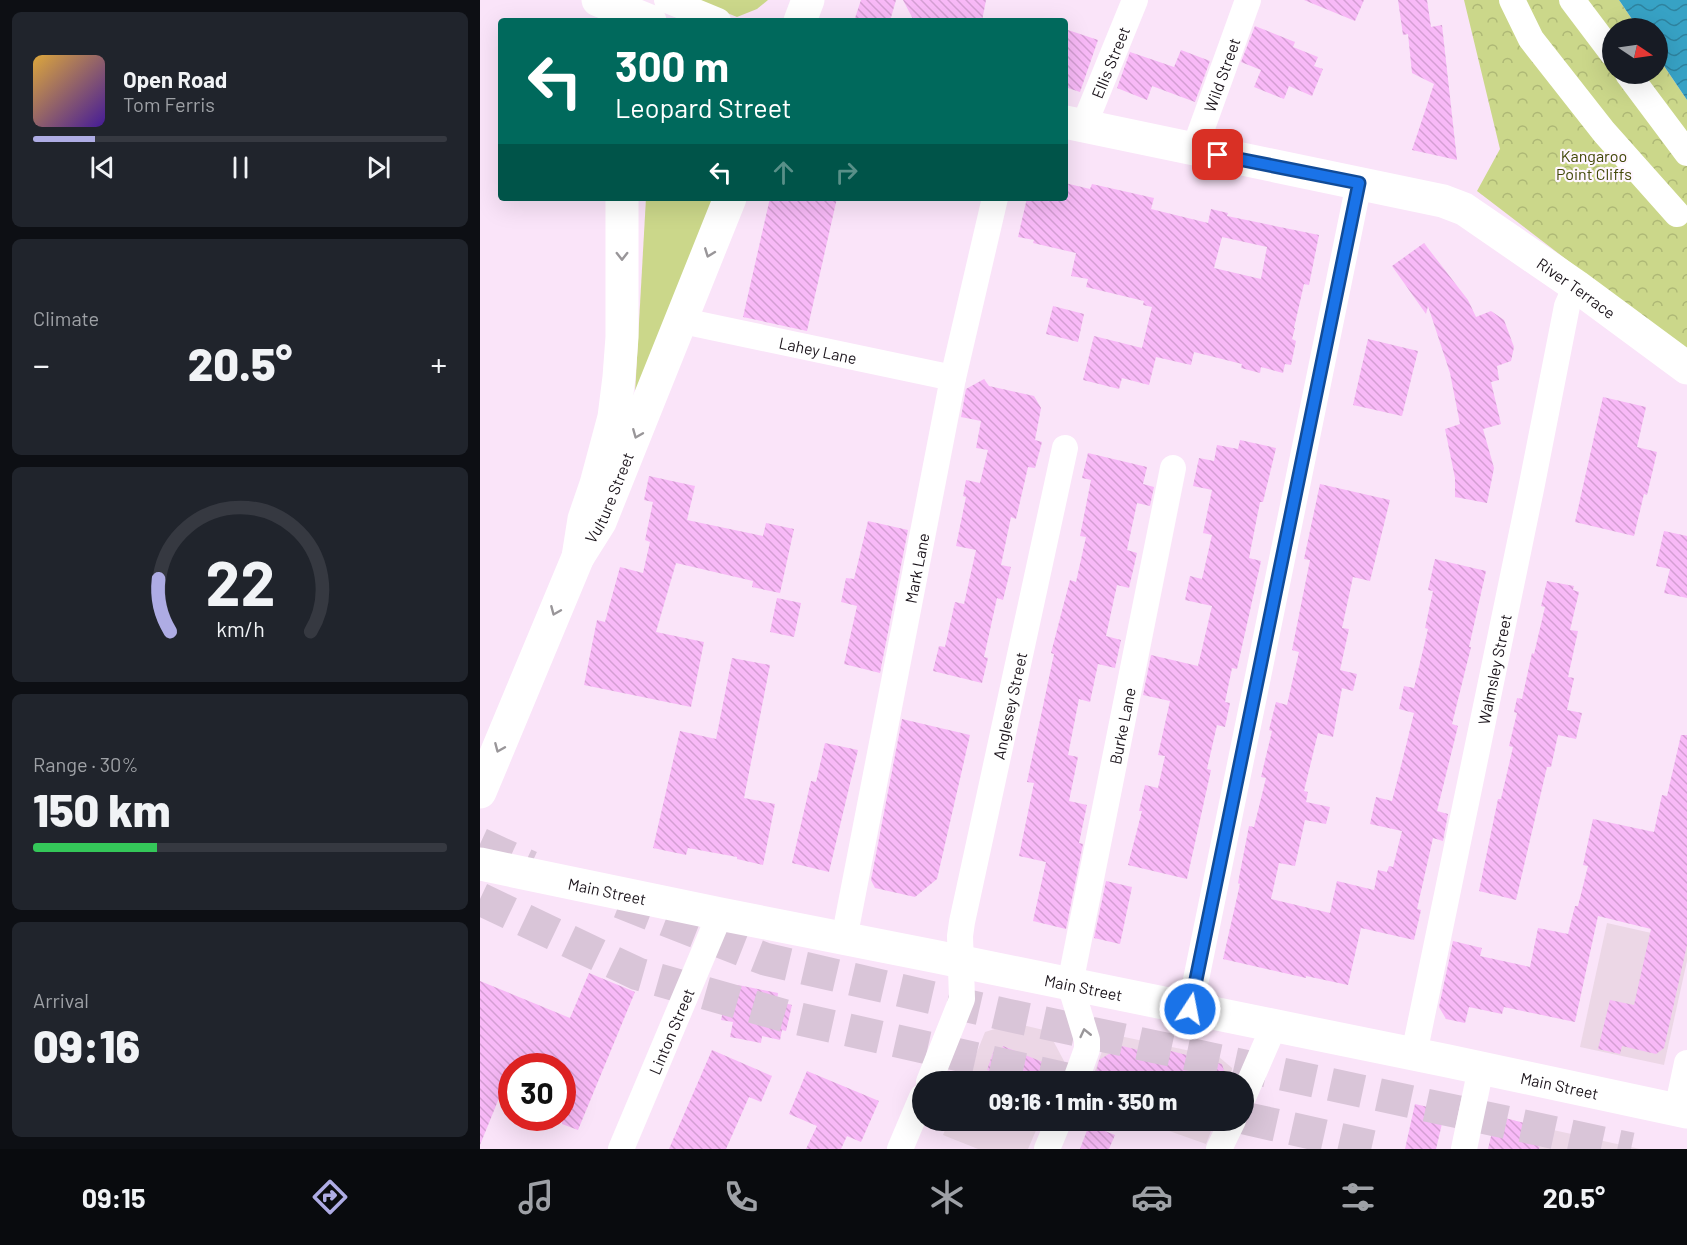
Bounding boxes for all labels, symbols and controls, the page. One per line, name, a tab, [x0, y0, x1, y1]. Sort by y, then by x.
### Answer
north arrow	[1602, 18, 1668, 84]
map controls	[1602, 18, 1668, 84]
street label: Ellis Street	[1087, 23, 1133, 101]
street label: Wild Street	[1199, 35, 1243, 114]
text: 300 m	[615, 40, 729, 90]
icon: left	[516, 42, 594, 120]
text: Open Road	[123, 66, 227, 92]
text: Leopard Street	[615, 91, 792, 123]
text: Tom Ferris	[123, 92, 215, 116]
pin	[1192, 129, 1243, 180]
icon: arrive	[1201, 138, 1234, 171]
park label: Kangaroo Point Cliffs	[1556, 146, 1632, 183]
icon: previous	[86, 151, 119, 184]
icon: pause	[224, 151, 257, 184]
icon: next	[362, 151, 395, 184]
icon: left	[704, 156, 737, 189]
icon: ahead	[767, 156, 800, 189]
icon: right	[830, 156, 863, 189]
one-way arrow	[704, 246, 716, 257]
one-way arrow	[616, 252, 628, 261]
street label: River Terrace	[1534, 253, 1620, 322]
text: Climate	[33, 306, 99, 330]
street label: Lahey Lane	[777, 332, 859, 367]
text: 20.5°	[188, 336, 292, 390]
text: −	[33, 344, 50, 384]
text: +	[431, 344, 447, 384]
one-way arrow	[632, 427, 644, 438]
street label: Vulture Street	[580, 449, 637, 546]
street label: Mark Lane	[900, 531, 932, 605]
text: 22	[205, 544, 275, 618]
one-way arrow	[550, 605, 562, 616]
street label: Walmsley Street	[1473, 612, 1514, 726]
text: km/h	[216, 616, 264, 641]
street label: Anglesey Street	[988, 650, 1030, 761]
street label: Burke Lane	[1105, 686, 1139, 766]
one-way arrow	[494, 742, 506, 753]
text: Range · 30%	[33, 752, 138, 776]
text: 150 km	[33, 782, 171, 836]
street label: Main Street	[567, 873, 648, 908]
street label: Main Street	[1043, 969, 1124, 1004]
position arrow	[1158, 977, 1222, 1041]
street label: Linton Street	[644, 985, 697, 1077]
text: Arrival	[33, 988, 89, 1012]
text: 09:16	[33, 1018, 140, 1072]
one-way arrow	[1079, 1028, 1092, 1038]
speed limit sign: 30	[498, 1053, 576, 1131]
street label: Main Street	[1519, 1067, 1600, 1102]
text: 09:16 · 1 min · 350 m	[989, 1088, 1177, 1114]
icon: directions	[309, 1176, 351, 1218]
icon: music	[515, 1176, 557, 1218]
icon: phone	[720, 1176, 762, 1218]
icon: climate	[926, 1176, 968, 1218]
icon: car	[1131, 1176, 1173, 1218]
icon: filters	[1337, 1176, 1379, 1218]
text: 09:15	[82, 1181, 145, 1213]
text: 20.5°	[1543, 1181, 1605, 1213]

